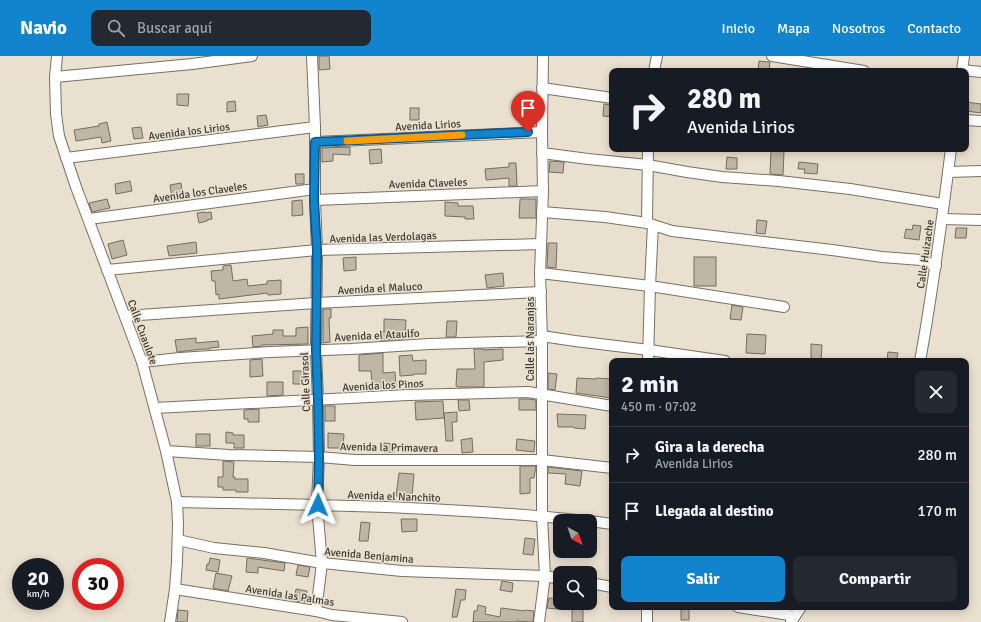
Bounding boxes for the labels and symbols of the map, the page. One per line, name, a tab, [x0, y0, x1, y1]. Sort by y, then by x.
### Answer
pin	[511, 91, 545, 132]
street label: Avenida Lirios	[395, 117, 462, 134]
street label: Avenida los Lirios	[148, 120, 231, 143]
street label: Avenida Claveles	[388, 176, 468, 191]
street label: Avenida los Claveles	[152, 179, 248, 206]
street label: Calle Huizache	[914, 219, 937, 290]
street label: Avenida las Verdolagas	[329, 229, 437, 246]
street label: Avenida el Maluco	[337, 280, 423, 297]
street label: Calle las Naranjas	[524, 297, 537, 381]
street label: Calle Cuaulote	[125, 298, 160, 367]
street label: Avenida el Ataulfo	[334, 327, 420, 344]
street label: Calle Girasol	[298, 352, 313, 412]
street label: Avenida los Pinos	[342, 377, 424, 394]
street label: Avenida la Primavera	[340, 440, 439, 455]
position arrow	[297, 484, 339, 526]
street label: Avenida el Nanchito	[347, 488, 441, 505]
north arrow	[553, 514, 597, 558]
street label: Avenida Benjamina	[324, 545, 415, 566]
speed limit sign: 30	[72, 558, 124, 610]
street label: Avenida las Palmas	[245, 582, 335, 609]

